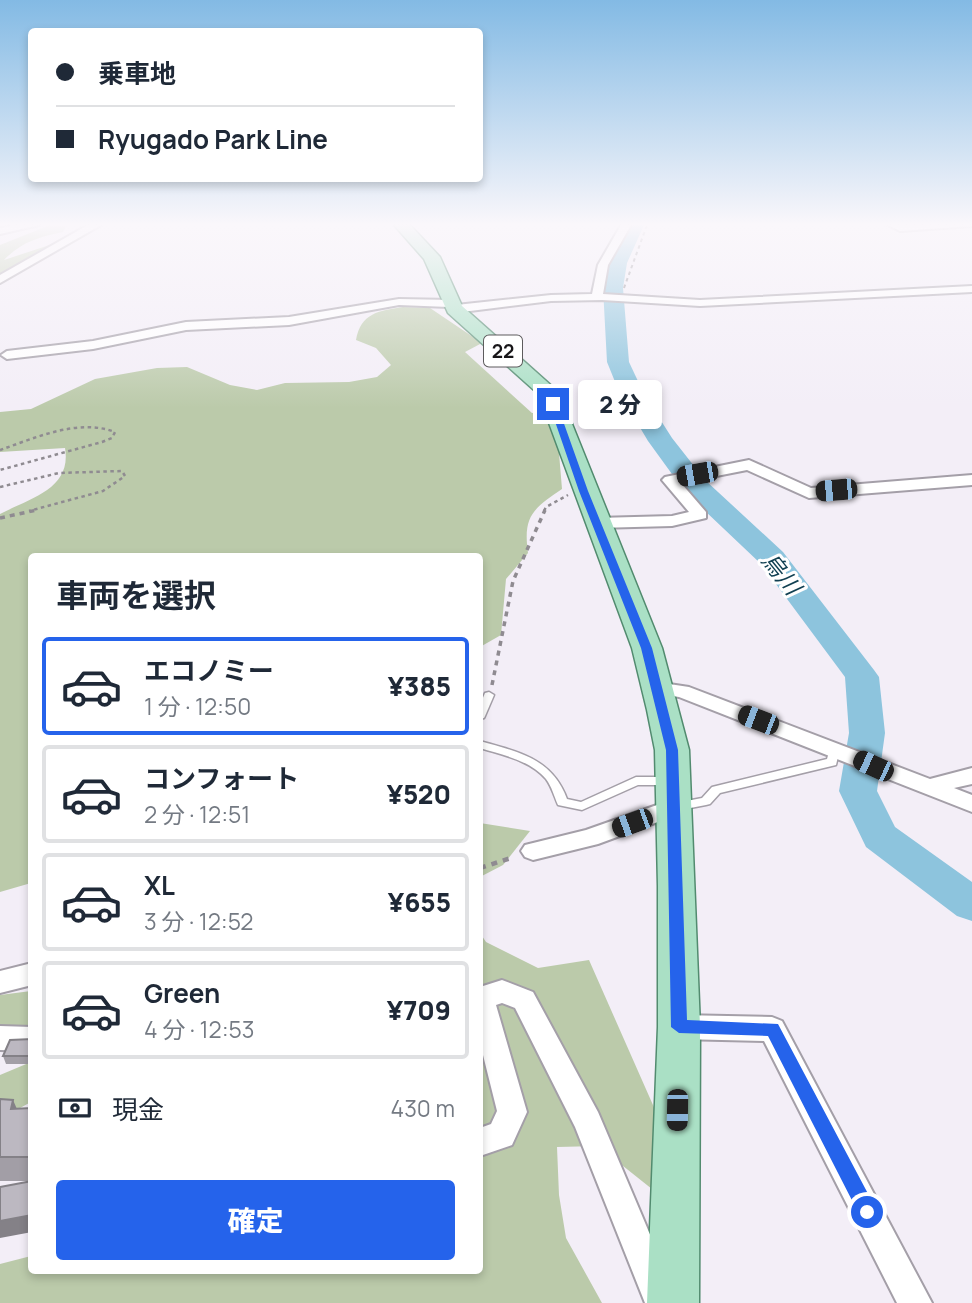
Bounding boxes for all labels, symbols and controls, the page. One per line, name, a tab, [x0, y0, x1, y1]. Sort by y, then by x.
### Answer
text: 乗車地	[98, 55, 176, 91]
text: Ryugado Park Line	[98, 121, 328, 157]
road number: 22	[484, 336, 522, 366]
callout: 2 分	[578, 380, 662, 428]
route end	[537, 388, 569, 420]
text: 2 分	[599, 388, 641, 420]
car	[675, 460, 720, 488]
car	[815, 478, 858, 502]
water label: 烏川	[755, 545, 811, 603]
text: 車両を選択	[56, 573, 216, 617]
text: エコノミー	[144, 652, 274, 688]
icon: car	[60, 655, 123, 718]
text: ¥385	[388, 668, 451, 704]
text: 1 分 · 12:50	[144, 690, 251, 722]
car	[735, 703, 782, 737]
car	[850, 748, 897, 784]
text: コンフォート	[144, 760, 299, 796]
icon: car	[60, 763, 123, 826]
text: ¥520	[387, 776, 451, 812]
text: 2 分 · 12:51	[144, 798, 250, 830]
car	[609, 806, 656, 840]
text: XL	[144, 867, 175, 903]
icon: car	[60, 871, 123, 934]
text: ¥655	[388, 884, 451, 920]
text: 3 分 · 12:52	[144, 905, 253, 937]
text: Green	[144, 975, 220, 1011]
icon: car	[60, 979, 123, 1042]
text: ¥709	[387, 992, 451, 1028]
text: 4 分 · 12:53	[144, 1013, 255, 1045]
icon: cash	[56, 1089, 94, 1127]
car	[667, 1089, 688, 1131]
text: 現金	[112, 1091, 164, 1127]
text: 430 m	[391, 1092, 455, 1124]
button: 確定	[56, 1180, 455, 1260]
route start	[851, 1196, 883, 1228]

